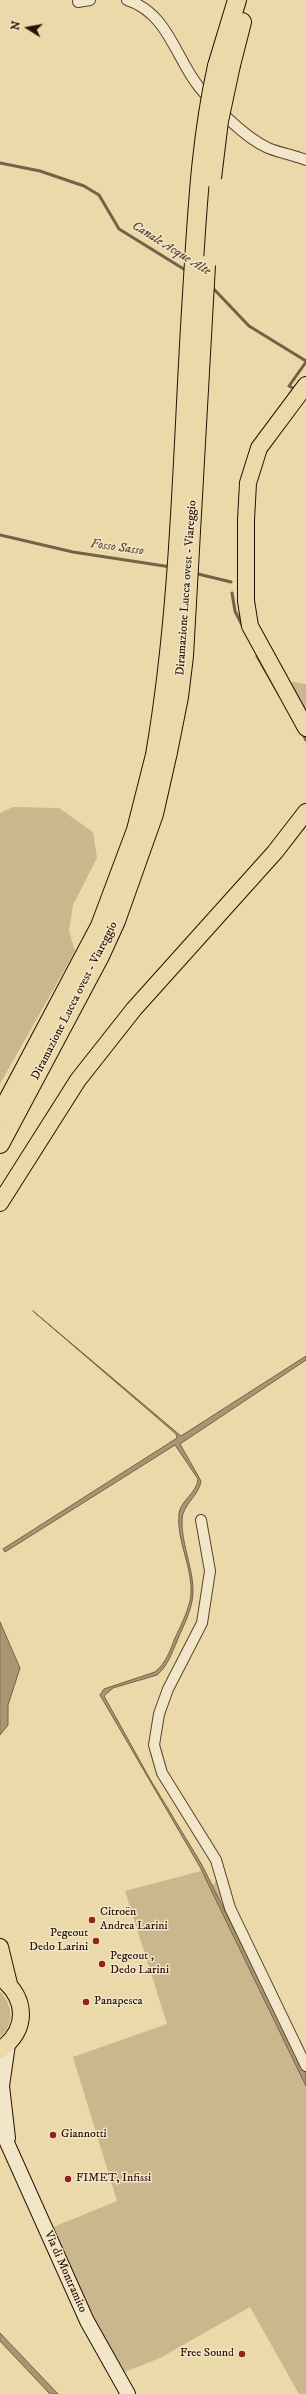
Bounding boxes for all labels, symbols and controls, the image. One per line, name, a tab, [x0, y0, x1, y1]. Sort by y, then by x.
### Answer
north arrow	[8, 8, 48, 48]
text: N	[8, 20, 24, 31]
water label: Canale Acque Alte	[129, 218, 213, 280]
street label: Diramazione Lucca ovest - Viareggio	[174, 500, 200, 676]
water label: Fosso Sasso	[89, 537, 145, 559]
street label: Diramazione Lucca ovest - Viareggio	[29, 919, 121, 1083]
place label: Citroën Andrea Larini	[100, 1906, 168, 1934]
marker: Citroën Andrea Larini	[87, 1915, 97, 1925]
place label: Pegeout Dedo Larini	[29, 1927, 88, 1955]
marker: Pegeout Dedo Larini	[91, 1936, 101, 1946]
place label: Pegeout , Dedo Larini	[110, 1950, 169, 1978]
marker: Pegeout , Dedo Larini	[97, 1959, 107, 1969]
place label: Panapesca	[94, 1995, 143, 2009]
marker: Panapesca	[81, 1997, 91, 2007]
place label: Giannotti	[61, 2128, 107, 2142]
marker: Giannotti	[48, 2130, 58, 2140]
place label: FIMET, Infissi	[76, 2172, 151, 2186]
marker: FIMET, Infissi	[63, 2174, 73, 2184]
street label: Via di Montramito	[41, 2229, 89, 2315]
place label: Free Sound	[180, 2347, 234, 2361]
marker: Free Sound	[237, 2349, 247, 2359]

